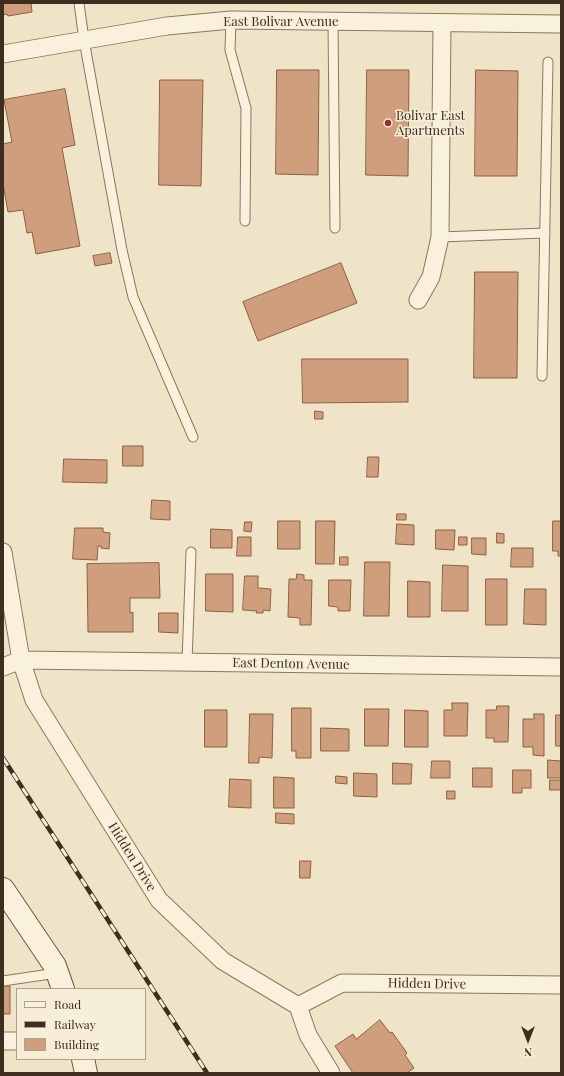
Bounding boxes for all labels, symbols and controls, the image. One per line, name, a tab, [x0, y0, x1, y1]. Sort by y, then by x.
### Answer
street label: East Bolivar Avenue	[223, 14, 339, 30]
place label: Bolivar East Apartments	[396, 108, 465, 139]
marker: Bolivar East Apartments	[383, 118, 393, 128]
street label: East Denton Avenue	[232, 655, 350, 673]
street label: Hidden Drive	[105, 820, 159, 894]
street label: Hidden Drive	[388, 976, 466, 992]
legend	[16, 988, 146, 1060]
text: Road	[54, 996, 81, 1012]
text: Railway	[54, 1016, 96, 1032]
north arrow	[508, 1020, 548, 1060]
text: Building	[54, 1036, 99, 1052]
text: N	[524, 1045, 532, 1060]

